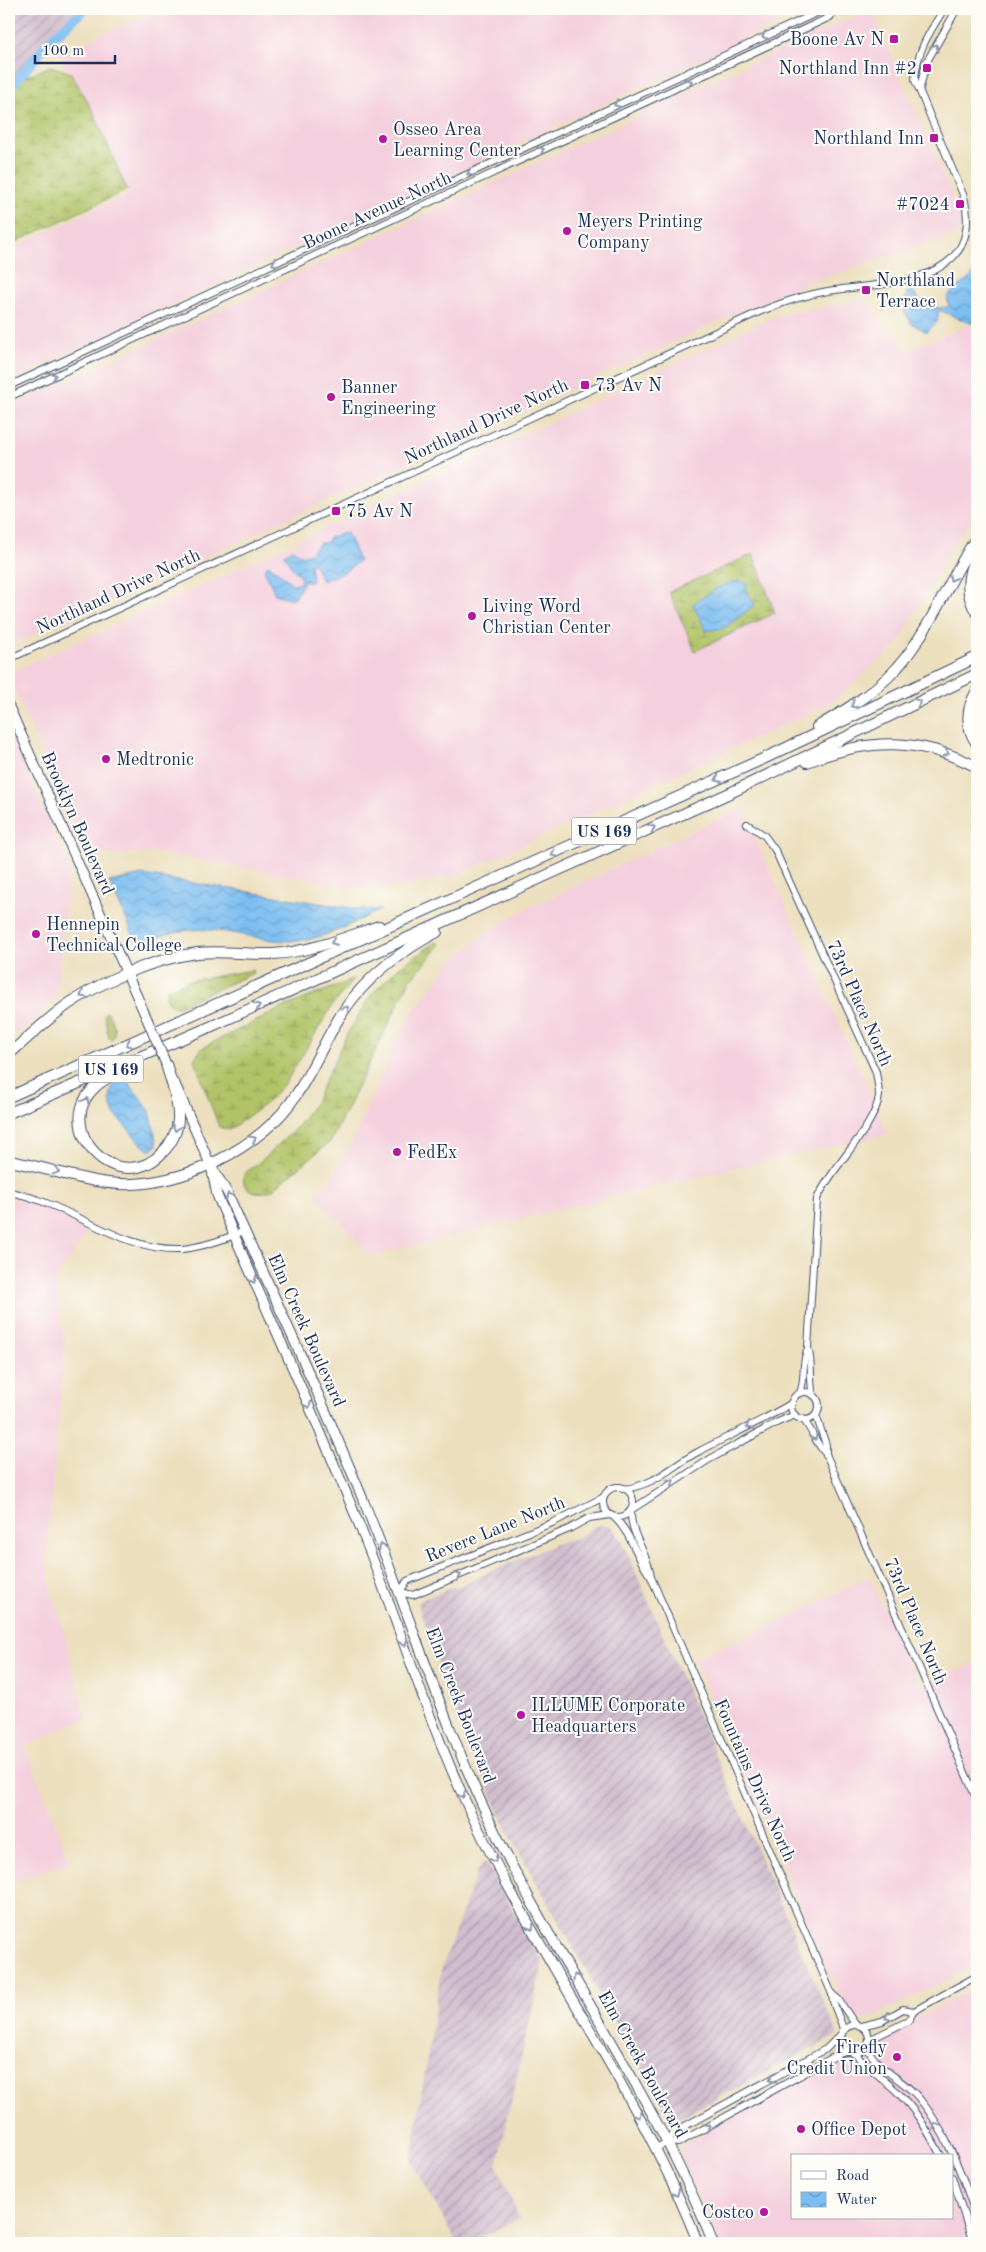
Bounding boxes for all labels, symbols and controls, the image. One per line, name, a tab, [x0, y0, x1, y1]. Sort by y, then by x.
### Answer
one-way arrow	[761, 30, 770, 41]
place label: Boone Av N	[790, 31, 884, 49]
scale bar	[35, 32, 115, 64]
marker: Boone Av N	[888, 33, 900, 45]
one-way arrow	[928, 43, 938, 52]
text: 100 m	[42, 44, 84, 59]
place label: Northland Inn #2	[779, 60, 917, 78]
marker: Northland Inn #2	[921, 62, 933, 74]
one-way arrow	[684, 78, 693, 89]
one-way arrow	[613, 98, 622, 109]
place label: Osseo Area Learning Center	[393, 121, 521, 160]
place label: Northland Inn	[813, 130, 924, 148]
marker: Northland Inn	[928, 132, 940, 144]
marker: Osseo Area Learning Center	[377, 133, 389, 145]
one-way arrow	[536, 146, 545, 157]
one-way arrow	[466, 166, 475, 177]
street label: Boone Avenue North	[300, 168, 455, 253]
place label: #7024	[896, 196, 950, 214]
marker: #7024	[954, 198, 966, 210]
place label: Meyers Printing Company	[577, 213, 703, 252]
marker: Meyers Printing Company	[561, 225, 573, 237]
one-way arrow	[271, 257, 280, 267]
place label: Northland Terrace	[876, 272, 955, 311]
marker: Northland Terrace	[860, 284, 872, 296]
one-way arrow	[48, 372, 57, 383]
street label: Northland Drive North	[402, 376, 571, 468]
place label: 73 Av N	[595, 377, 662, 395]
place label: Banner Engineering	[341, 379, 436, 418]
marker: 73 Av N	[579, 379, 591, 391]
marker: Banner Engineering	[325, 391, 337, 403]
place label: 75 Av N	[346, 503, 413, 521]
marker: 75 Av N	[330, 505, 342, 517]
street label: Northland Drive North	[34, 546, 203, 638]
one-way arrow	[948, 573, 958, 582]
place label: Living Word Christian Center	[482, 598, 611, 637]
marker: Living Word Christian Center	[466, 610, 478, 622]
one-way arrow	[850, 698, 859, 708]
one-way arrow	[912, 698, 921, 708]
one-way arrow	[941, 747, 950, 757]
street label: Brooklyn Boulevard	[37, 749, 117, 898]
place label: Medtronic	[116, 751, 194, 769]
marker: Medtronic	[100, 753, 112, 765]
one-way arrow	[714, 773, 723, 784]
road number: US 169	[572, 818, 636, 844]
one-way arrow	[647, 824, 656, 835]
one-way arrow	[550, 847, 559, 858]
place label: Hennepin Technical College	[46, 916, 182, 955]
marker: Hennepin Technical College	[30, 928, 42, 940]
one-way arrow	[330, 936, 339, 946]
street label: 73rd Place North	[823, 938, 895, 1069]
one-way arrow	[80, 989, 89, 999]
one-way arrow	[252, 1001, 261, 1012]
one-way arrow	[340, 1005, 349, 1015]
one-way arrow	[125, 1037, 134, 1048]
road number: US 169	[78, 1056, 144, 1082]
one-way arrow	[80, 1097, 90, 1106]
one-way arrow	[171, 1124, 182, 1133]
one-way arrow	[247, 1136, 256, 1146]
place label: FedEx	[407, 1144, 457, 1162]
marker: FedEx	[391, 1146, 403, 1158]
one-way arrow	[52, 1165, 60, 1175]
one-way arrow	[225, 1193, 235, 1202]
street label: Elm Creek Boulevard	[264, 1251, 348, 1410]
one-way arrow	[247, 1275, 258, 1284]
one-way arrow	[301, 1400, 312, 1409]
one-way arrow	[746, 1420, 755, 1430]
one-way arrow	[808, 1431, 818, 1440]
one-way arrow	[665, 1479, 674, 1488]
street label: Revere Lane North	[423, 1494, 568, 1566]
one-way arrow	[378, 1543, 389, 1552]
street label: 73rd Place North	[880, 1555, 950, 1688]
one-way arrow	[453, 1571, 462, 1582]
street label: Elm Creek Boulevard	[422, 1625, 498, 1786]
one-way arrow	[398, 1639, 408, 1647]
street label: Fountains Drive North	[710, 1696, 798, 1865]
place label: ILLUME Corporate Headquarters	[531, 1697, 685, 1736]
marker: ILLUME Corporate Headquarters	[515, 1709, 527, 1721]
one-way arrow	[456, 1790, 467, 1799]
one-way arrow	[488, 1854, 498, 1863]
one-way arrow	[525, 1922, 535, 1931]
one-way arrow	[572, 1973, 582, 1982]
street label: Elm Creek Boulevard	[594, 1988, 690, 2141]
one-way arrow	[884, 2011, 893, 2021]
place label: Firefly Credit Union	[786, 2039, 887, 2078]
marker: Firefly Credit Union	[891, 2051, 903, 2063]
one-way arrow	[768, 2073, 777, 2083]
one-way arrow	[632, 2110, 642, 2119]
place label: Office Depot	[811, 2121, 907, 2139]
one-way arrow	[933, 2122, 943, 2131]
one-way arrow	[701, 2123, 710, 2133]
marker: Office Depot	[795, 2123, 807, 2135]
legend	[791, 2154, 954, 2220]
text: Road	[836, 2169, 870, 2184]
one-way arrow	[670, 2188, 680, 2197]
text: Water	[836, 2193, 877, 2208]
place label: Costco	[702, 2204, 754, 2222]
marker: Costco	[758, 2206, 770, 2218]

